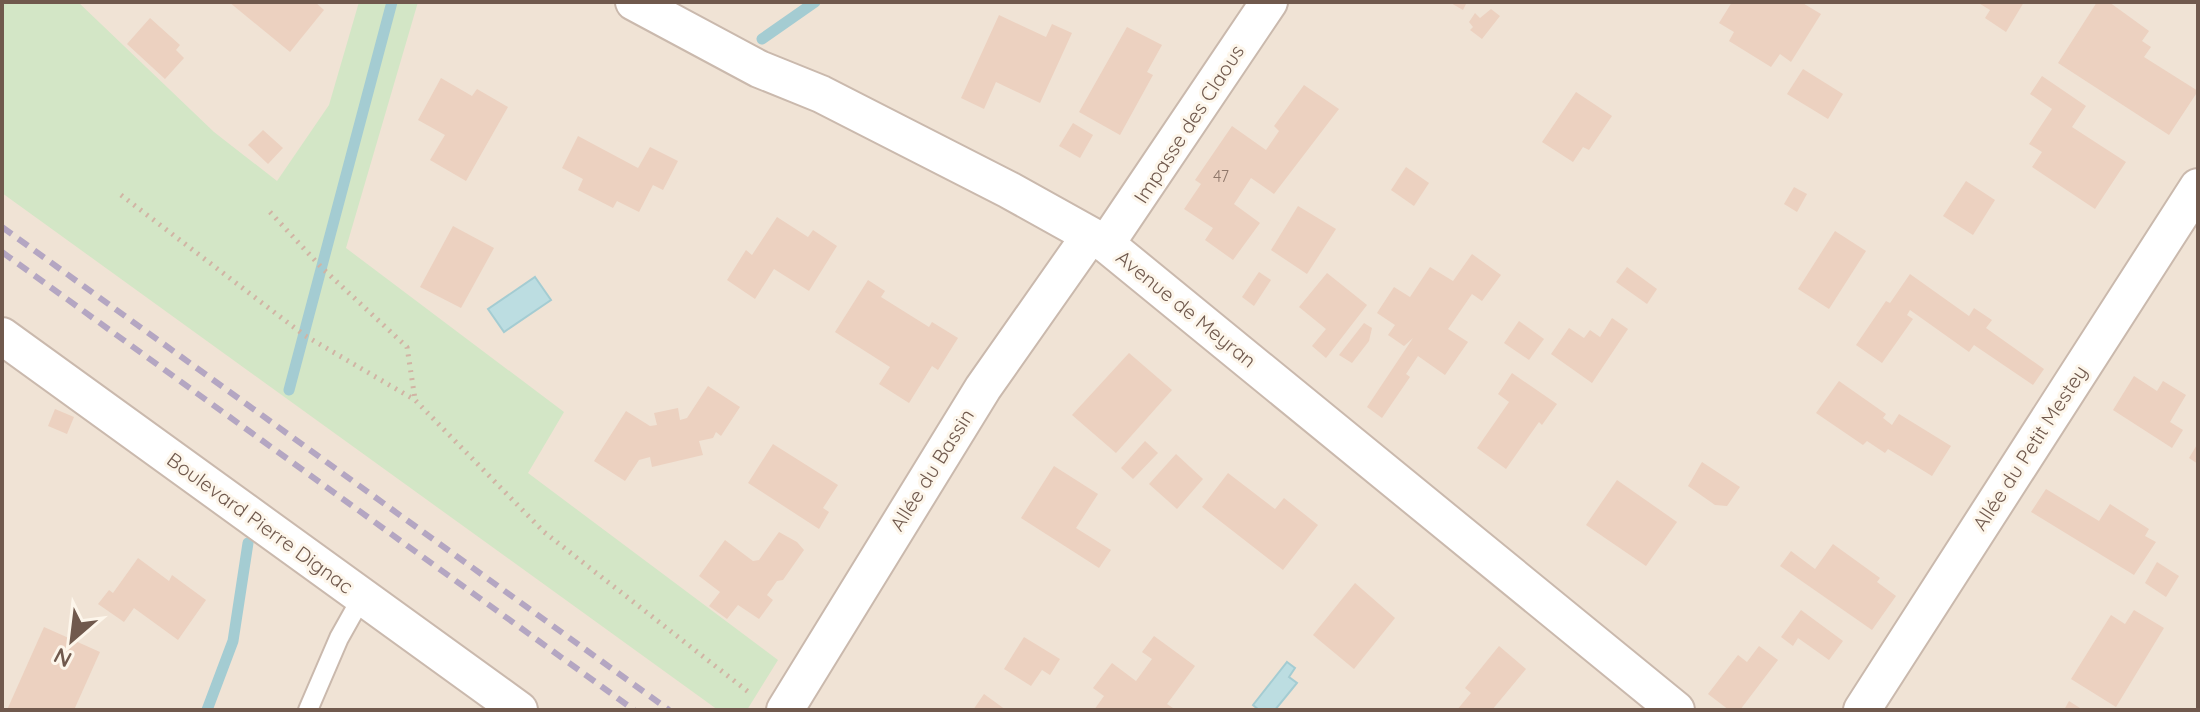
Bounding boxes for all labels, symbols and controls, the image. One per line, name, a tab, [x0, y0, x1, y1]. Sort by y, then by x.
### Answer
street label: Impasse des Claous	[1128, 40, 1249, 208]
house number: 47	[1213, 166, 1229, 186]
street label: Avenue de Meyran	[1111, 244, 1261, 373]
street label: Allée du Petit Mestey	[1967, 360, 2092, 535]
street label: Allée du Bassin	[884, 404, 979, 535]
street label: Boulevard Pierre Dignac	[162, 447, 358, 599]
north arrow	[32, 600, 112, 680]
text: N	[49, 642, 76, 674]

